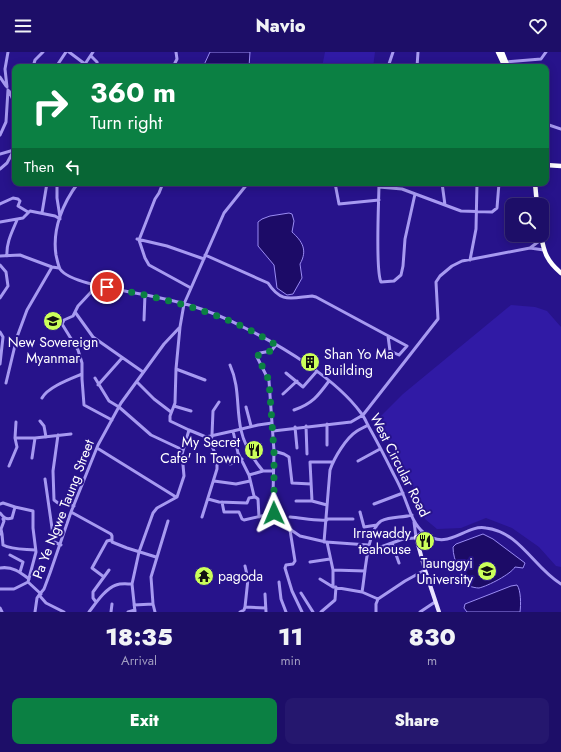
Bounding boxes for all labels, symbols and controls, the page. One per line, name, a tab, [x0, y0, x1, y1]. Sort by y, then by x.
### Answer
text: Navio	[255, 13, 306, 39]
icon: menu	[12, 15, 34, 37]
icon: heart	[527, 15, 549, 37]
text: 360 m	[90, 72, 176, 113]
icon: right	[24, 80, 76, 132]
text: Turn right	[90, 110, 162, 136]
text: Then	[24, 156, 54, 178]
icon: left	[62, 156, 84, 178]
map controls	[505, 198, 549, 242]
button: search	[505, 198, 549, 242]
pin	[90, 270, 124, 304]
icon: arrive	[96, 276, 118, 298]
school or university icon: New Sovereign Myanmar	[42, 310, 64, 332]
place label: New Sovereign Myanmar	[8, 332, 98, 368]
place label: Shan Yo Ma Building	[324, 344, 394, 380]
building icon: Shan Yo Ma Building	[299, 351, 321, 373]
street label: West Circular Road	[365, 410, 435, 520]
place label: My Secret Cafe' In Town	[160, 432, 241, 468]
street label: Pa Ye Ngwe Taung Street	[27, 436, 99, 582]
restaurant icon: My Secret Cafe' In Town	[243, 439, 265, 461]
position arrow	[253, 492, 295, 534]
place label: Irrawaddy teahouse	[353, 523, 412, 559]
restaurant icon: Irrawaddy teahouse	[414, 530, 436, 552]
place label: Taunggyi University	[416, 553, 474, 589]
school or university icon: Taunggyi University	[476, 560, 498, 582]
temple icon: pagoda	[193, 565, 215, 587]
place label: pagoda	[218, 566, 263, 586]
text: 18:35	[105, 619, 173, 654]
text: 11	[278, 619, 303, 654]
text: 830	[408, 619, 456, 654]
text: Arrival	[121, 651, 157, 670]
text: min	[280, 651, 301, 670]
text: m	[427, 651, 437, 670]
button: Exit	[12, 698, 277, 744]
button: Share	[285, 698, 549, 744]

